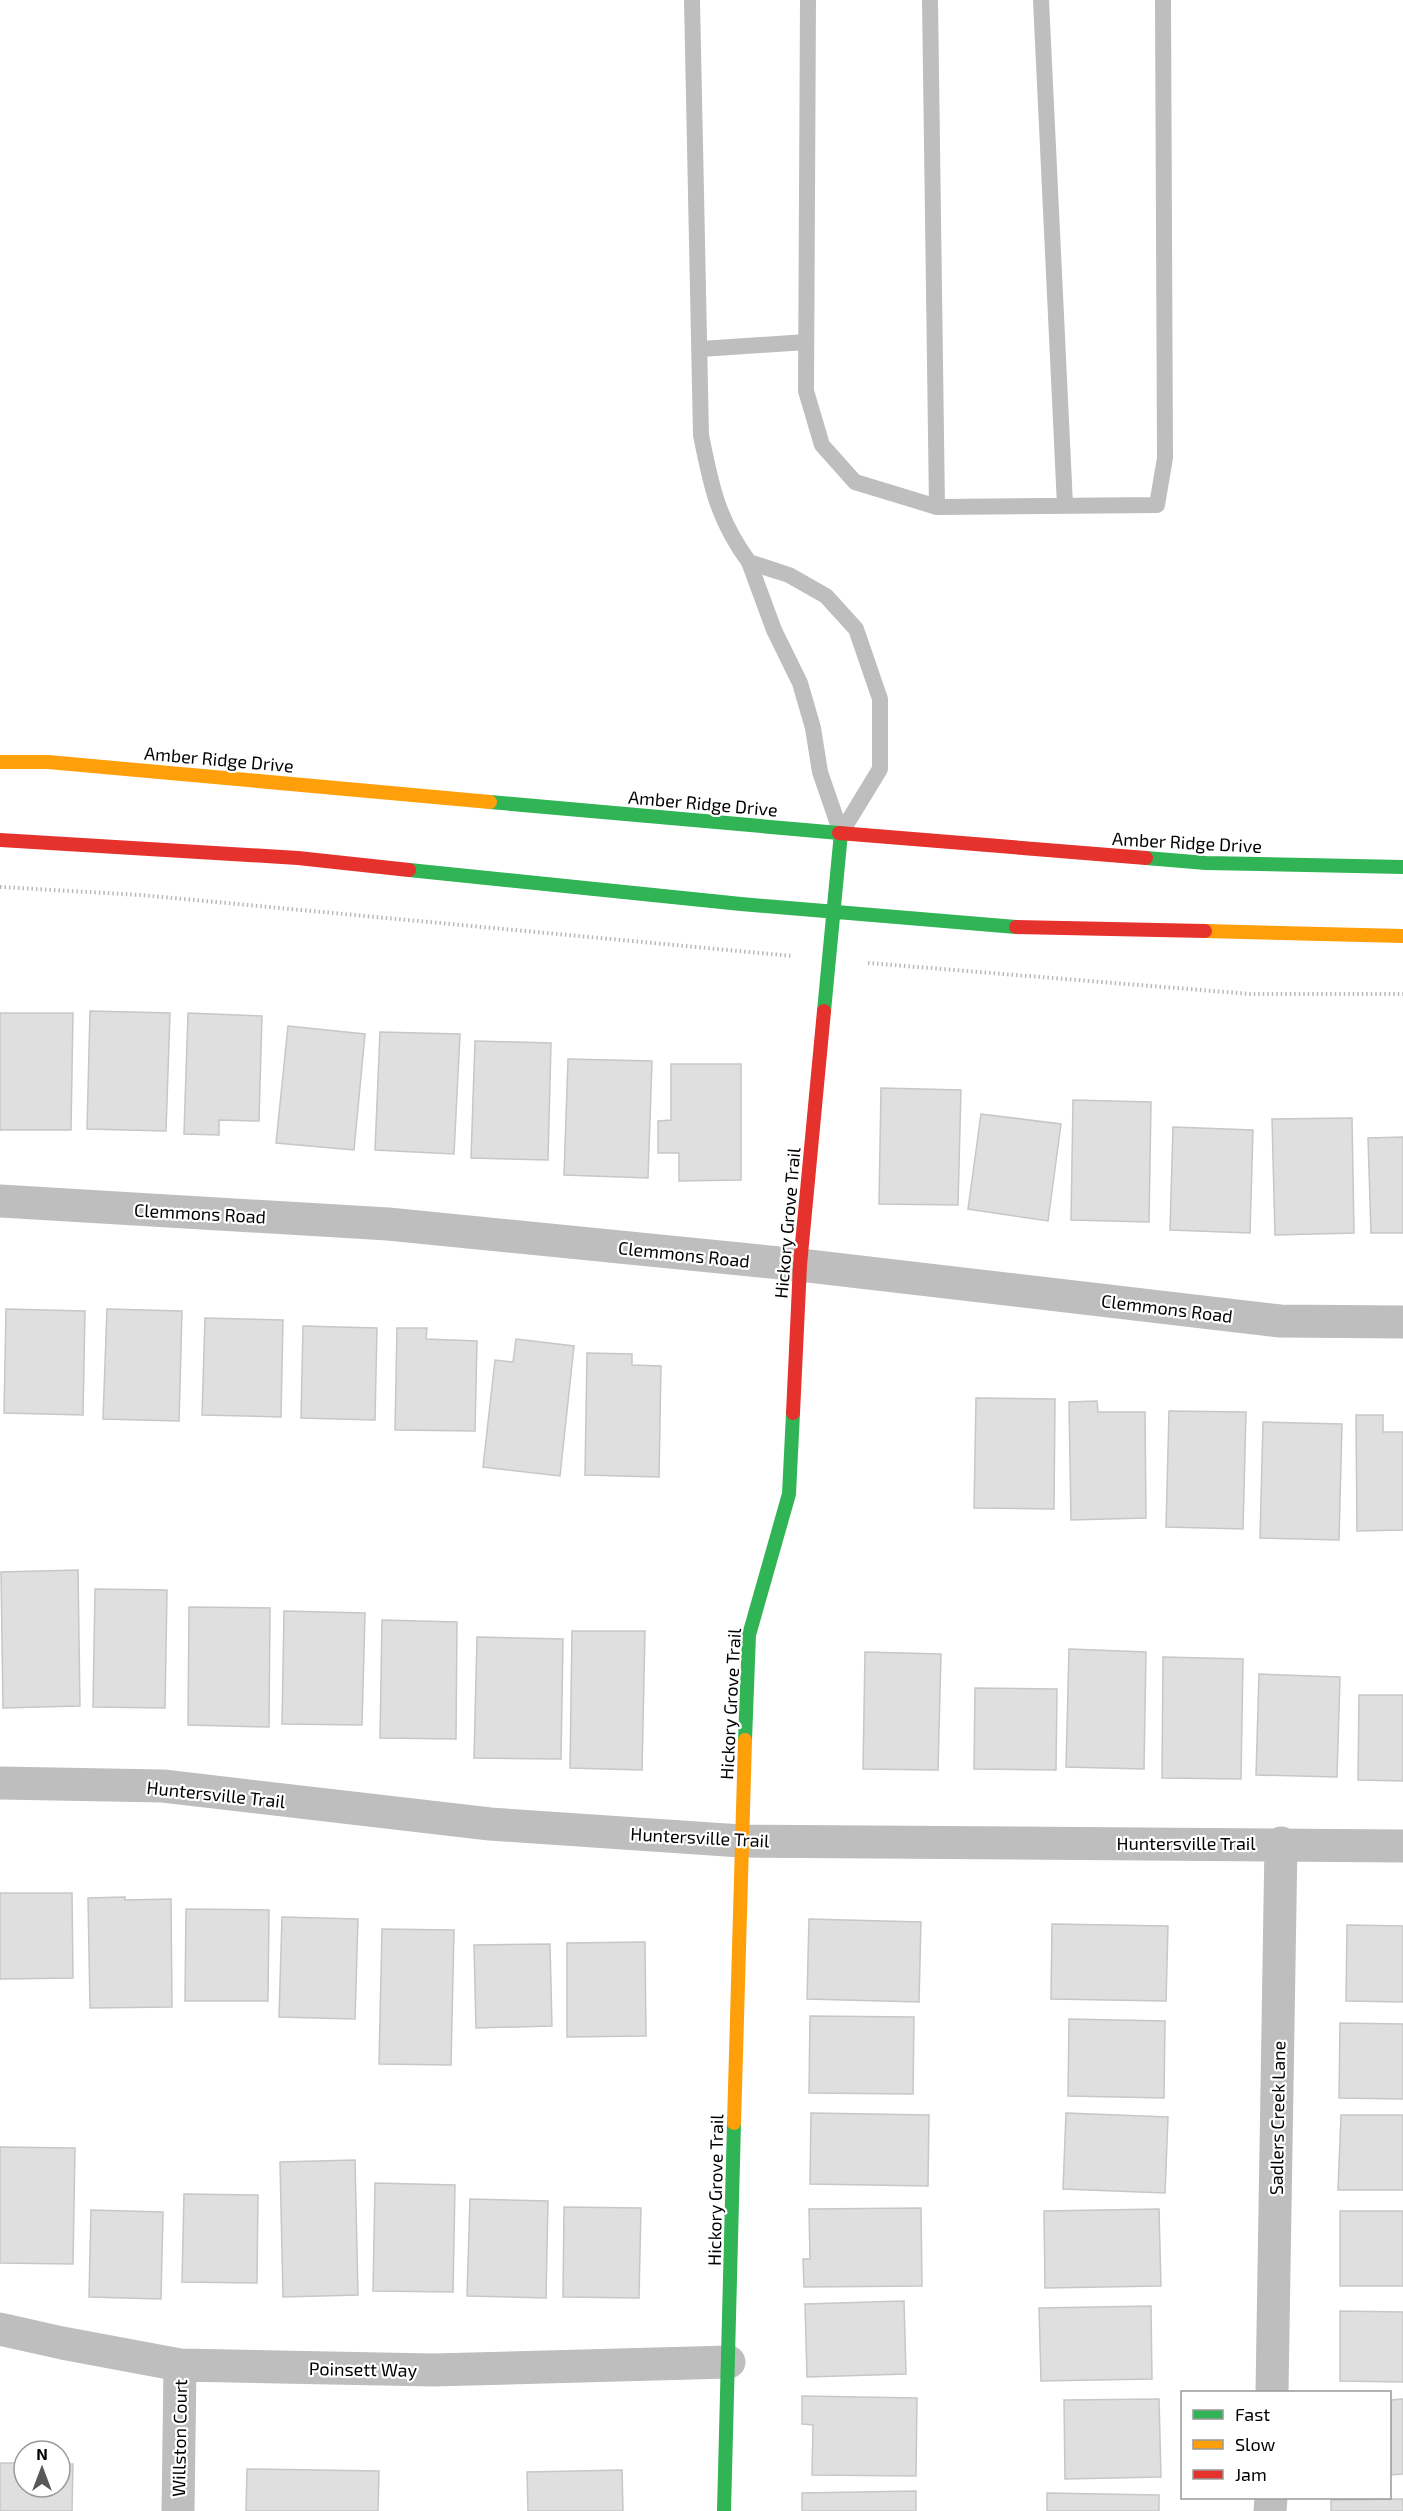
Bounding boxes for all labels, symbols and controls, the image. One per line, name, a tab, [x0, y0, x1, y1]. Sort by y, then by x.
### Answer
street label: Amber Ridge Drive	[143, 742, 295, 776]
street label: Amber Ridge Drive	[627, 786, 779, 820]
street label: Amber Ridge Drive	[1112, 827, 1262, 857]
street label: Hickory Grove Trail	[769, 1146, 805, 1299]
street label: Clemmons Road	[133, 1199, 267, 1227]
street label: Clemmons Road	[617, 1236, 751, 1272]
street label: Clemmons Road	[1100, 1289, 1234, 1327]
street label: Hickory Grove Trail	[715, 1627, 745, 1780]
street label: Huntersville Trail	[146, 1776, 287, 1812]
street label: Huntersville Trail	[630, 1822, 771, 1852]
street label: Huntersville Trail	[1116, 1832, 1256, 1854]
street label: Sadlers Creek Lane	[1265, 2041, 1289, 2195]
street label: Hickory Grove Trail	[703, 2113, 727, 2266]
street label: Poinsett Way	[309, 2357, 418, 2381]
street label: Willston Court	[167, 2379, 191, 2497]
legend	[1181, 2391, 1391, 2499]
text: Fast	[1235, 2403, 1270, 2425]
text: Slow	[1235, 2433, 1276, 2455]
north arrow	[12, 2439, 72, 2499]
text: N	[36, 2444, 48, 2463]
text: Jam	[1235, 2463, 1267, 2485]

